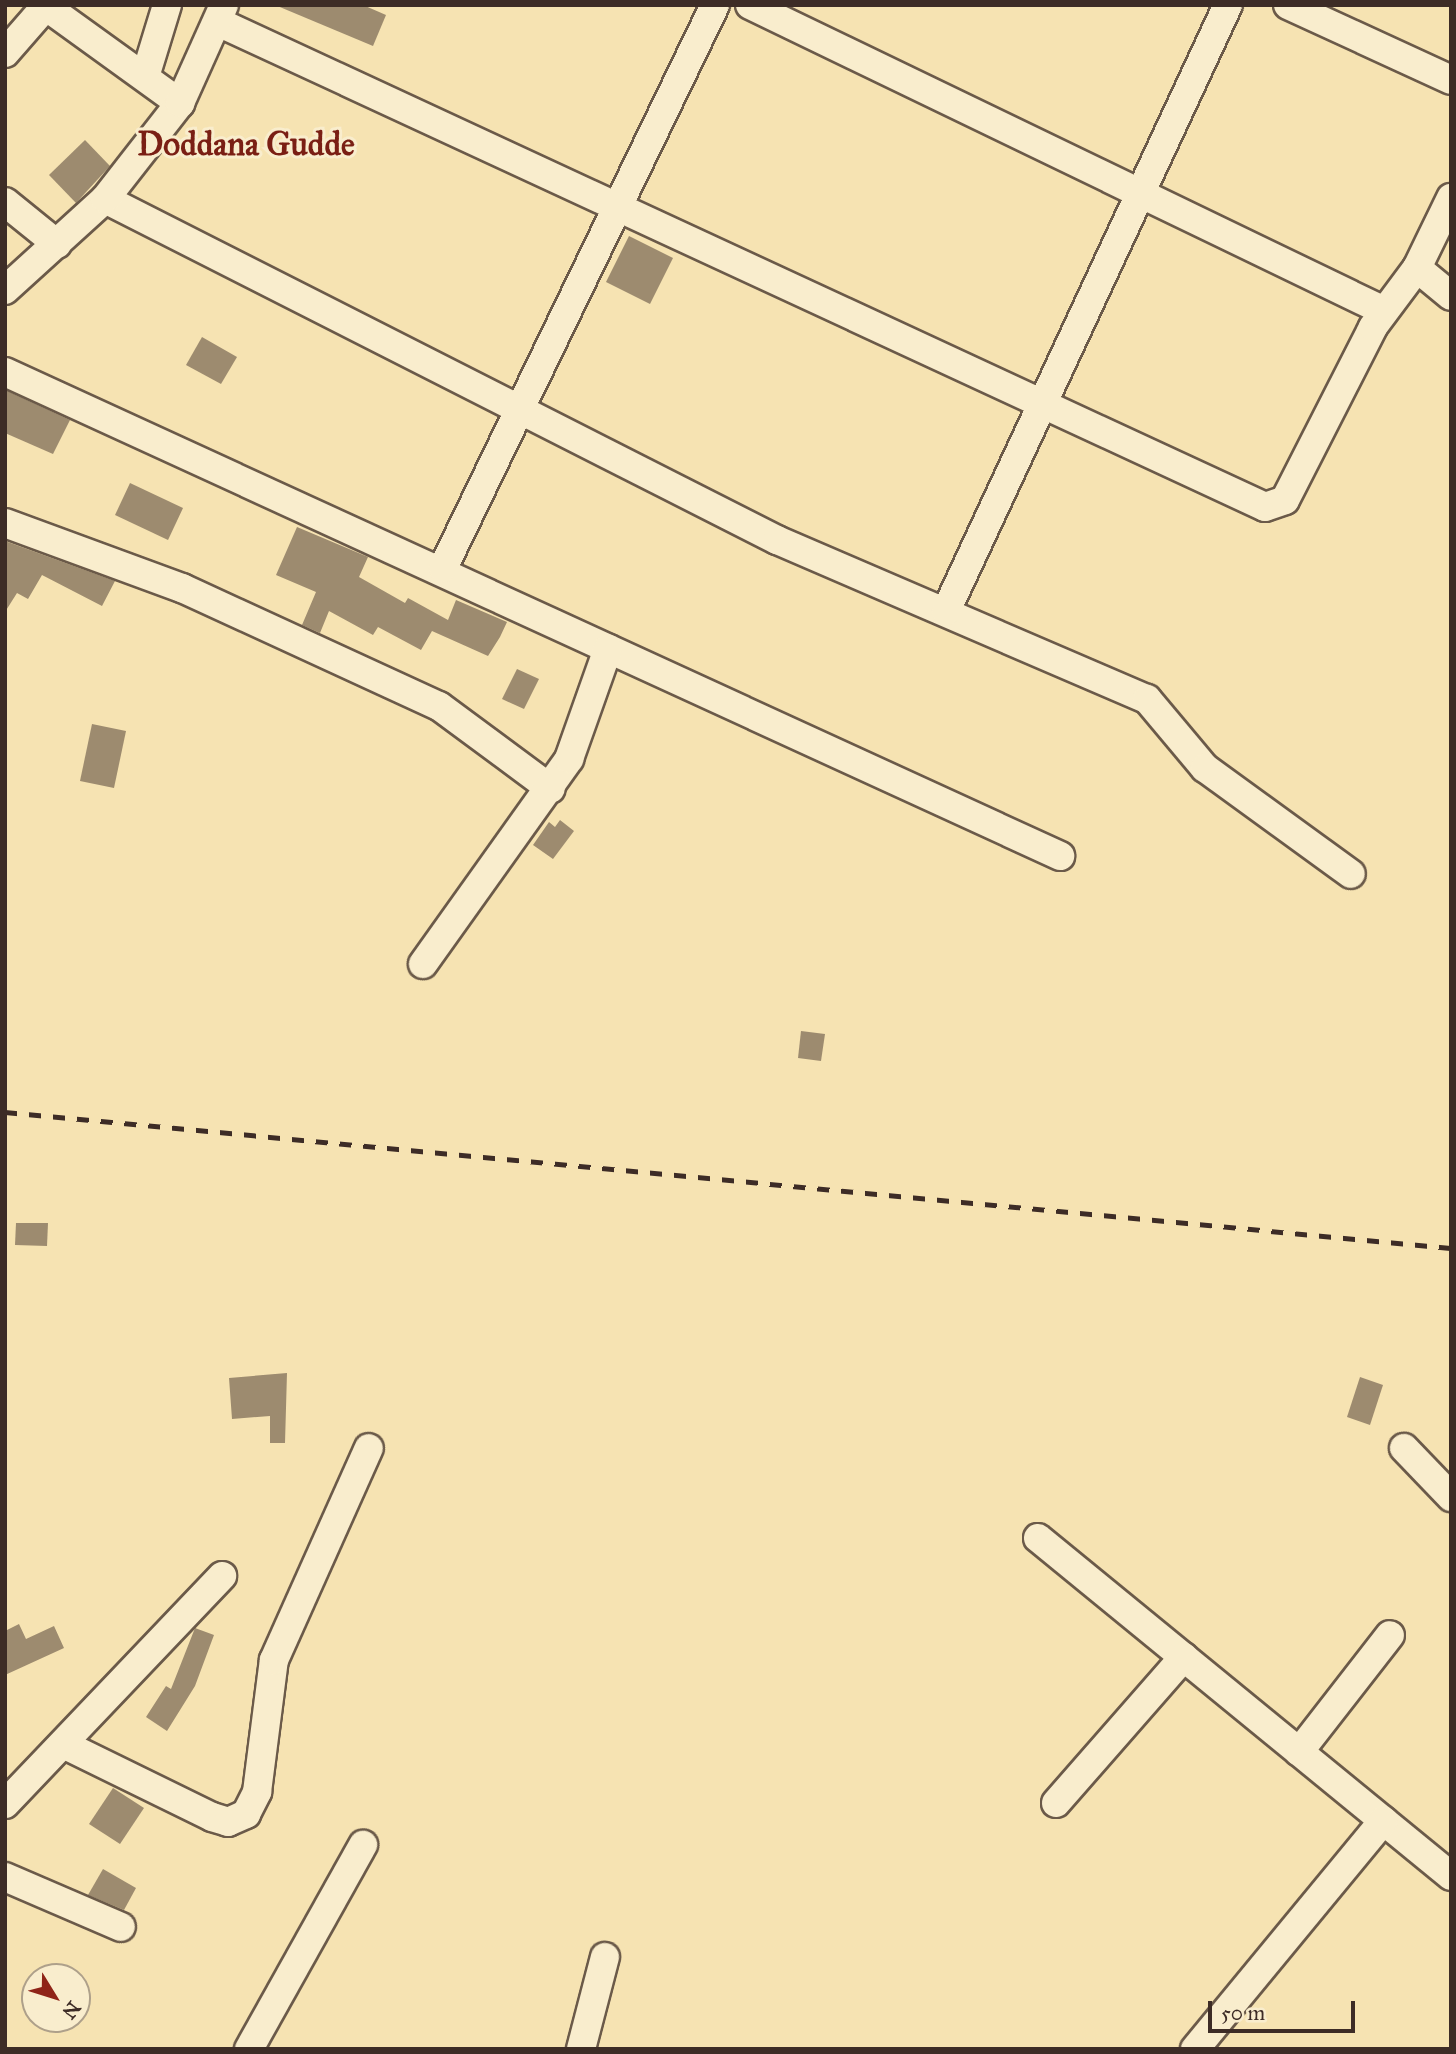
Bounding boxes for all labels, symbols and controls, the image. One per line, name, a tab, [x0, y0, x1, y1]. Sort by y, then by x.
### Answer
district label: Doddana Gudde	[137, 125, 355, 165]
north arrow	[21, 1963, 91, 2033]
scale bar	[1211, 1988, 1358, 2032]
text: N	[57, 1997, 85, 2023]
text: 50 m	[1221, 2000, 1265, 2026]

